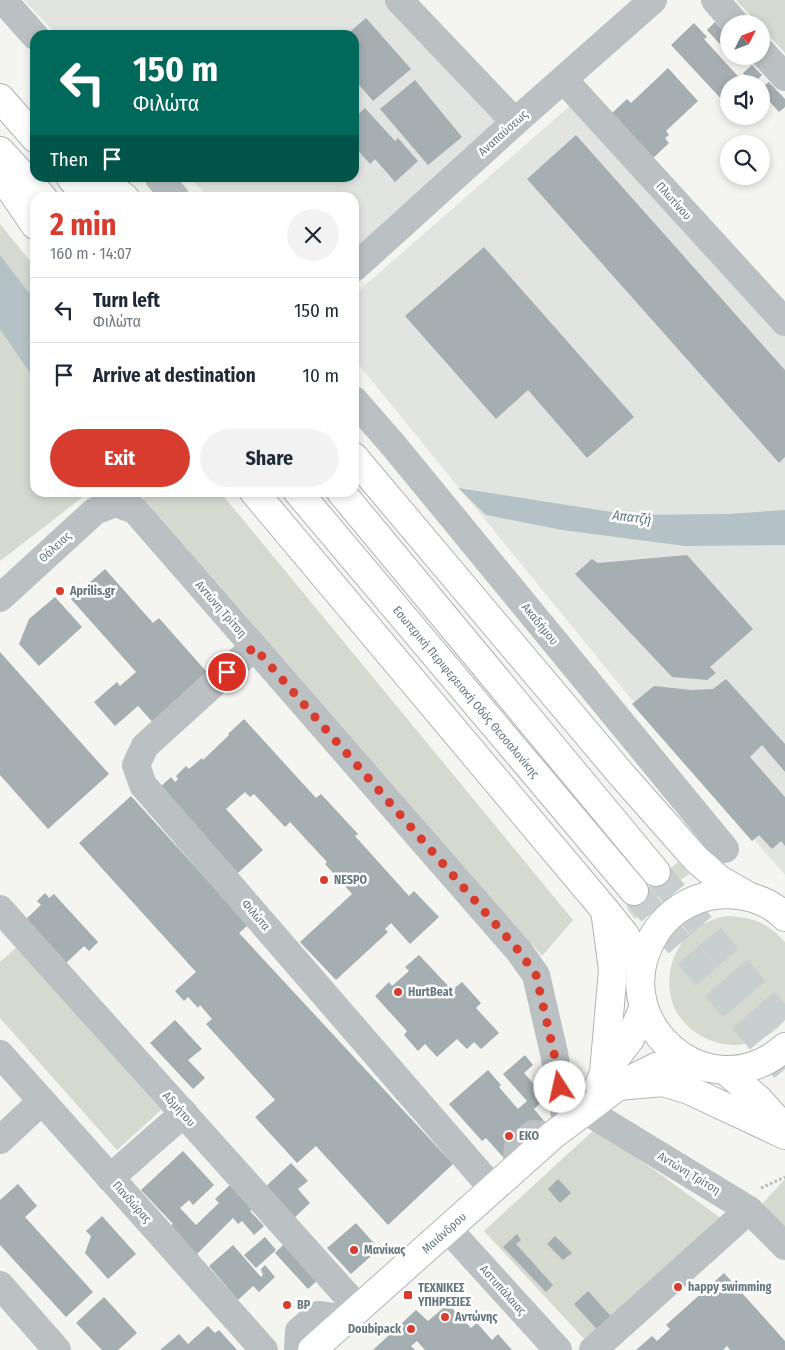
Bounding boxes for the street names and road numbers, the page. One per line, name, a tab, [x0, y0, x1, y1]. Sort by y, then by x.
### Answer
street label: Αναπαύσεως	[475, 107, 531, 159]
street label: Πλωτίνου	[653, 179, 695, 223]
street label: Θάλειας	[36, 529, 74, 565]
street label: Αντώνη Τρίτση	[193, 578, 249, 640]
street label: Ακαδήμου	[519, 600, 561, 648]
street label: Εσωτερική Περιφερειακή Οδός Θεσσαλονίκης	[390, 603, 542, 781]
street label: Φιλώτα	[239, 897, 273, 933]
street label: Αδμήτου	[160, 1089, 198, 1129]
street label: Αντώνη Τρίτση	[655, 1149, 723, 1197]
street label: Πανδώρας	[110, 1178, 154, 1226]
street label: Μαιάνδρου	[419, 1210, 469, 1256]
street label: Αστυπάλαιας	[477, 1262, 529, 1318]

